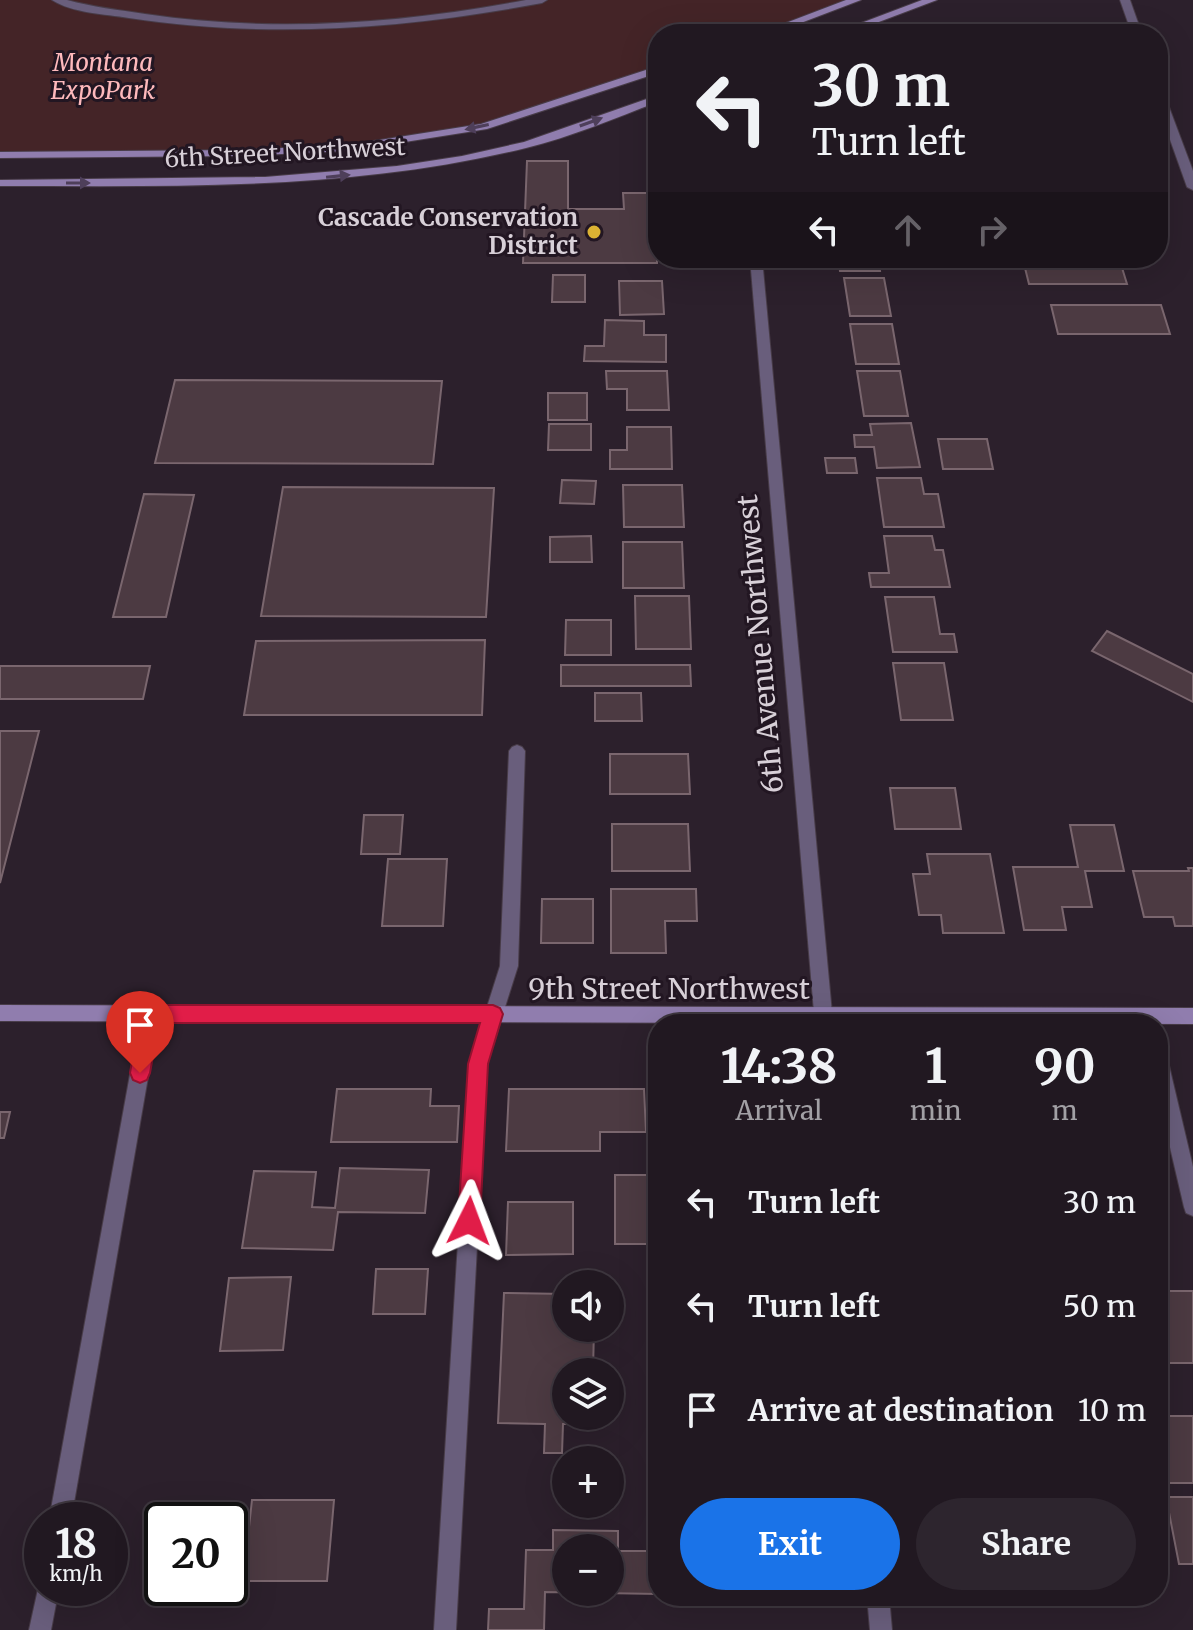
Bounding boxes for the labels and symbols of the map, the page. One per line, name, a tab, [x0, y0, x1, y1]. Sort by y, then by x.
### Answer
park label: Montana ExpoPark	[51, 47, 155, 106]
one-way arrow	[579, 115, 603, 128]
one-way arrow	[464, 121, 489, 134]
street label: 6th Street Northwest	[164, 131, 407, 174]
one-way arrow	[326, 169, 351, 182]
one-way arrow	[66, 176, 91, 189]
place label: Cascade Conservation District	[318, 202, 578, 261]
marker: Cascade Conservation District	[585, 223, 603, 241]
street label: 6th Avenue Northwest	[729, 493, 791, 795]
street label: 9th Street Northwest	[528, 971, 810, 1007]
pin	[106, 991, 174, 1073]
position arrow	[427, 1179, 511, 1263]
speed limit sign: 20	[144, 1502, 248, 1606]

